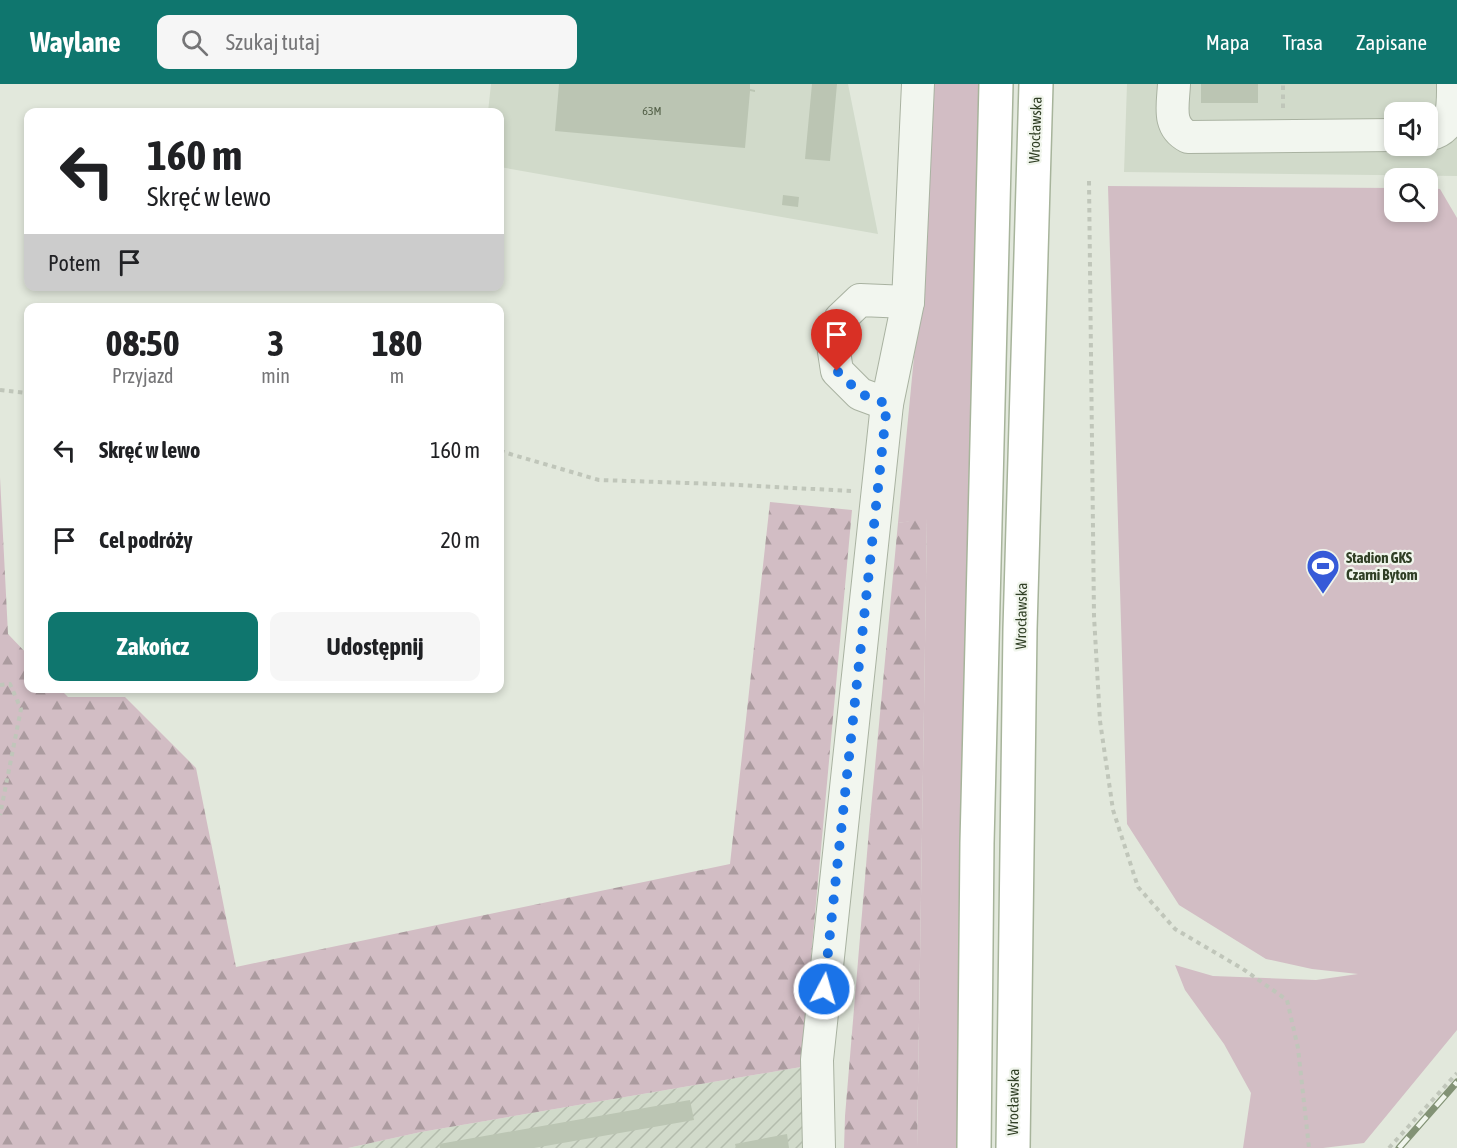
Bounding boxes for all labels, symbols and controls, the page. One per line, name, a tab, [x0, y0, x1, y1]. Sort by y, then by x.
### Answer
search box	[157, 15, 577, 69]
text: Waylane	[30, 26, 121, 58]
icon: search	[178, 26, 211, 59]
text: Szukaj tutaj	[226, 29, 320, 55]
text: Mapa	[1206, 30, 1249, 54]
text: Trasa	[1282, 30, 1323, 54]
text: Zapisane	[1356, 30, 1427, 54]
street label: Wrocławska	[1025, 96, 1045, 164]
map controls	[1384, 102, 1438, 222]
button: sound	[1384, 102, 1438, 156]
house number: 63M	[642, 104, 662, 118]
text: 160 m	[147, 131, 242, 179]
icon: left	[48, 132, 126, 210]
button: search	[1384, 168, 1438, 222]
text: Skręć w lewo	[147, 181, 271, 212]
icon: arrive	[113, 246, 146, 279]
text: Potem	[48, 250, 101, 276]
pin	[811, 309, 862, 371]
icon: arrive	[820, 318, 853, 351]
text: 08:50	[106, 322, 180, 364]
text: 3	[267, 322, 284, 364]
text: 180	[372, 322, 422, 364]
text: Przyjazd	[112, 364, 173, 387]
text: min	[261, 364, 290, 387]
text: m	[390, 364, 404, 387]
icon: left	[48, 434, 81, 467]
text: Skręć w lewo	[99, 437, 200, 463]
text: 160 m	[430, 437, 480, 463]
icon: arrive	[48, 524, 81, 557]
text: Cel podróży	[99, 527, 193, 553]
text: 20 m	[440, 527, 480, 553]
sports icon: Stadion GKS Czarni Bytom	[1305, 548, 1341, 595]
place label: Stadion GKS Czarni Bytom	[1346, 549, 1418, 583]
street label: Wrocławska	[1012, 583, 1030, 649]
button: Zakończ	[48, 612, 258, 681]
button: Udostępnij	[270, 612, 480, 681]
position arrow	[792, 957, 856, 1021]
street label: Wrocławska	[1004, 1069, 1022, 1135]

